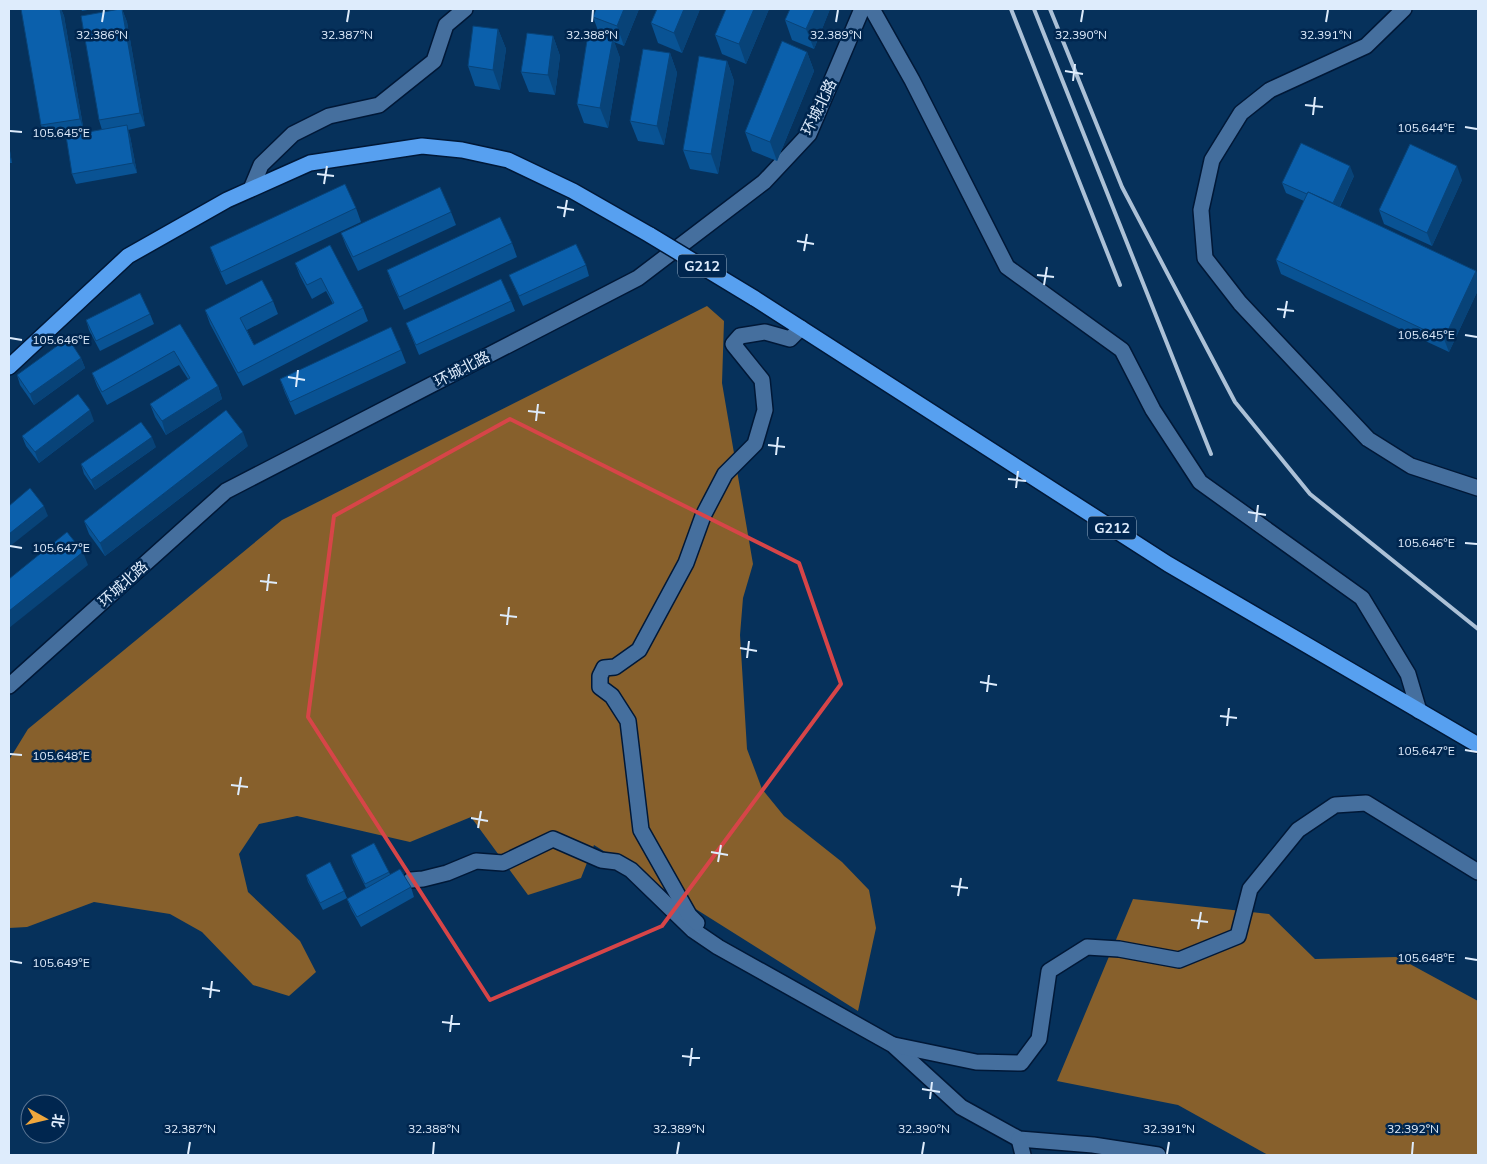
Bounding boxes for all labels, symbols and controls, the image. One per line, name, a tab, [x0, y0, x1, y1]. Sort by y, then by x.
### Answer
text: 32.386°N	[76, 27, 128, 42]
text: 32.387°N	[321, 27, 373, 42]
text: 32.388°N	[566, 27, 618, 42]
text: 32.389°N	[810, 27, 862, 42]
text: 32.390°N	[1055, 27, 1107, 42]
text: 32.391°N	[1300, 27, 1352, 42]
street label: 环城北路	[797, 76, 840, 138]
text: 105.644°E	[1397, 120, 1455, 135]
text: 105.645°E	[32, 125, 90, 140]
road number: G212	[678, 255, 726, 278]
text: 105.645°E	[1397, 327, 1455, 342]
text: 105.646°E	[32, 332, 90, 347]
street label: 环城北路	[431, 346, 493, 391]
road number: G212	[1088, 516, 1136, 540]
text: 105.646°E	[1397, 535, 1455, 550]
text: 105.647°E	[32, 540, 90, 555]
street label: 环城北路	[94, 556, 151, 611]
text: 105.647°E	[1397, 743, 1455, 758]
text: 105.648°E	[32, 748, 90, 763]
text: 105.648°E	[1397, 950, 1455, 965]
text: 105.649°E	[32, 955, 90, 970]
north arrow	[20, 1094, 70, 1144]
text: 北	[48, 1113, 68, 1129]
text: 32.387°N	[164, 1121, 216, 1136]
text: 32.388°N	[408, 1121, 460, 1136]
text: 32.389°N	[653, 1121, 705, 1136]
text: 32.390°N	[898, 1121, 950, 1136]
text: 32.391°N	[1143, 1121, 1195, 1136]
text: 32.392°N	[1387, 1121, 1439, 1136]

